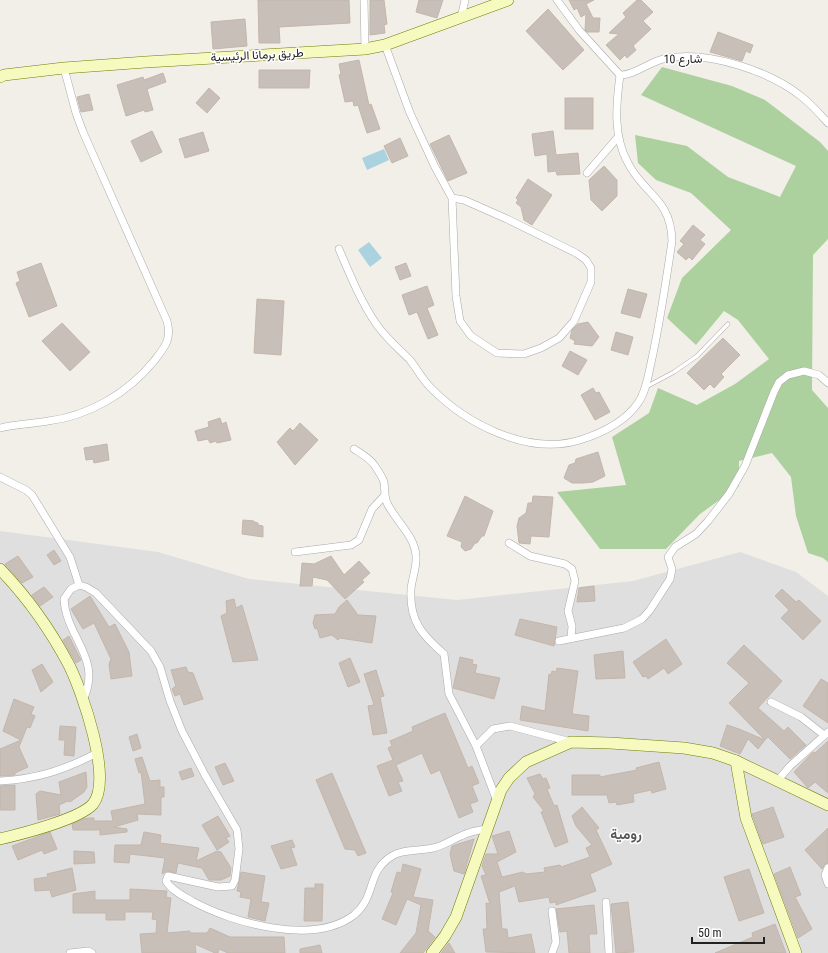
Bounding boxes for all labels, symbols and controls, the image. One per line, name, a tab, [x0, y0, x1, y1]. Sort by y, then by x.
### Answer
street label: طريق برمانا الرئيسية	[210, 46, 304, 65]
street label: شارع 10	[664, 52, 703, 68]
district label: رومية	[610, 826, 642, 843]
scale bar	[692, 919, 764, 945]
text: 50 m	[698, 926, 722, 940]

